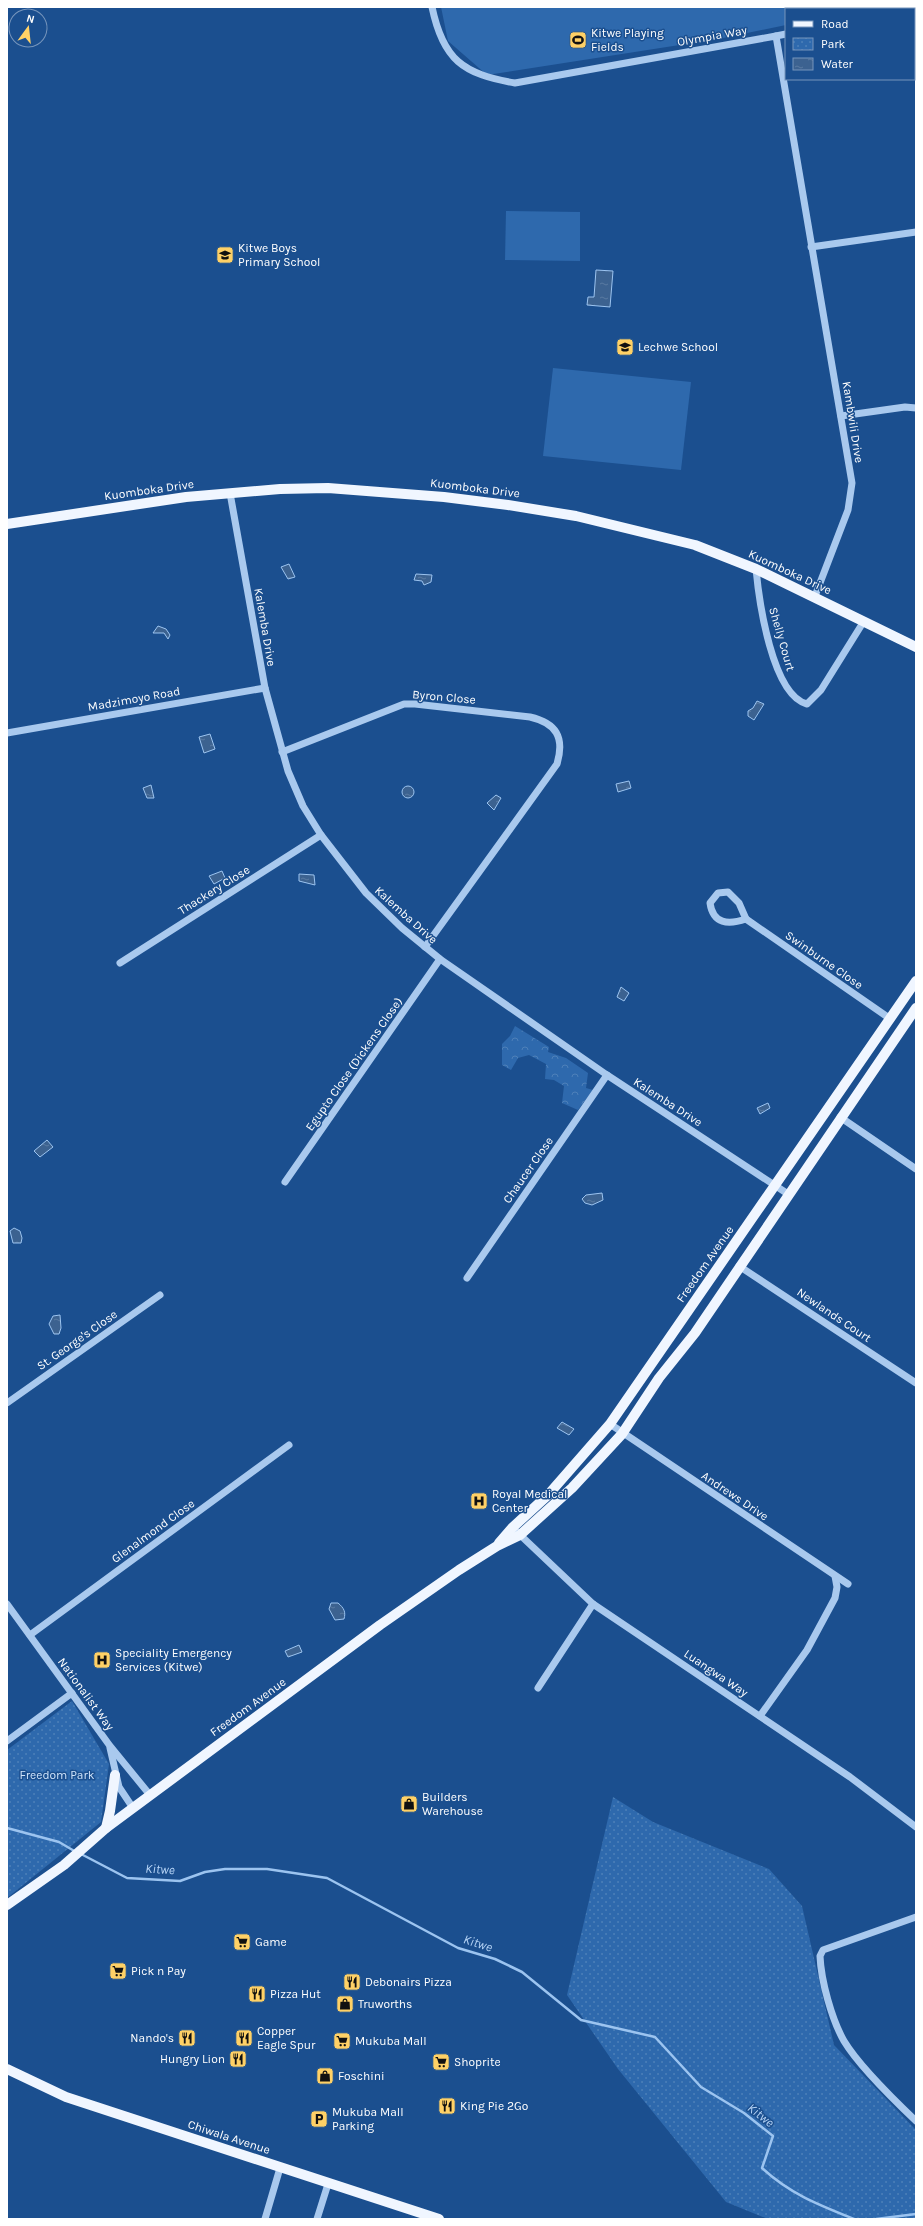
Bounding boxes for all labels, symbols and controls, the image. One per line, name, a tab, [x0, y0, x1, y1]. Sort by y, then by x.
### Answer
north arrow	[8, 8, 48, 48]
legend	[785, 8, 915, 80]
text: N	[25, 12, 36, 26]
text: Road	[821, 17, 849, 31]
street label: Olympia Way	[676, 23, 748, 49]
place label: Kitwe Playing Fields	[591, 26, 664, 54]
sports icon: Kitwe Playing Fields	[568, 30, 588, 50]
text: Park	[821, 37, 846, 51]
text: Water	[821, 57, 854, 71]
place label: Kitwe Boys Primary School	[238, 241, 320, 269]
school or university icon: Kitwe Boys Primary School	[215, 245, 235, 265]
school or university icon: Lechwe School	[615, 337, 635, 357]
place label: Lechwe School	[638, 340, 718, 354]
street label: Kambwili Drive	[840, 380, 866, 464]
street label: Kuomboka Drive	[429, 476, 521, 500]
street label: Kuomboka Drive	[103, 477, 195, 503]
street label: Kuomboka Drive	[746, 547, 834, 597]
street label: Kalemba Drive	[251, 587, 279, 667]
street label: Shelly Court	[766, 605, 798, 673]
street label: Madzimoyo Road	[87, 684, 181, 714]
street label: Byron Close	[412, 687, 476, 707]
street label: Thackery Close	[176, 862, 252, 918]
street label: Kalemba Drive	[372, 883, 440, 947]
street label: Swinburne Close	[783, 928, 865, 992]
street label: Egupto Close (Dickens Close)	[302, 995, 406, 1133]
street label: Kalemba Drive	[631, 1075, 705, 1129]
street label: Chaucer Close	[500, 1134, 556, 1206]
street label: Freedom Avenue	[673, 1223, 737, 1305]
street label: Newlands Court	[794, 1285, 874, 1345]
street label: St. George's Close	[34, 1307, 120, 1373]
street label: Andrews Drive	[699, 1468, 771, 1524]
place label: Royal Medical Center	[492, 1487, 567, 1515]
hospital icon: Royal Medical Center	[469, 1491, 489, 1511]
street label: Glenalmond Close	[109, 1496, 197, 1566]
place label: Speciality Emergency Services (Kitwe)	[115, 1646, 232, 1674]
street label: Luangwa Way	[681, 1646, 751, 1700]
hospital icon: Speciality Emergency Services (Kitwe)	[92, 1650, 112, 1670]
street label: Nationalist Way	[55, 1655, 117, 1733]
street label: Freedom Avenue	[207, 1675, 289, 1739]
park label: Freedom Park	[19, 1768, 95, 1782]
place label: Builders Warehouse	[422, 1790, 483, 1818]
shop icon: Builders Warehouse	[399, 1794, 419, 1814]
water label: Kitwe	[145, 1861, 175, 1877]
water label: Kitwe	[462, 1931, 494, 1955]
supermarket icon: Game	[232, 1932, 252, 1952]
place label: Game	[255, 1935, 287, 1949]
supermarket icon: Pick n Pay	[108, 1961, 128, 1981]
place label: Pick n Pay	[131, 1964, 186, 1978]
restaurant icon: Debonairs Pizza	[342, 1972, 362, 1992]
place label: Debonairs Pizza	[365, 1975, 452, 1989]
restaurant icon: Pizza Hut	[247, 1984, 267, 2004]
place label: Pizza Hut	[270, 1987, 321, 2001]
shop icon: Truworths	[335, 1994, 355, 2014]
place label: Truworths	[358, 1997, 412, 2011]
place label: Copper Eagle Spur	[257, 2024, 316, 2052]
restaurant icon: Nando's	[177, 2028, 197, 2048]
restaurant icon: Copper Eagle Spur	[234, 2028, 254, 2048]
place label: Nando's	[130, 2031, 174, 2045]
supermarket icon: Mukuba Mall	[332, 2031, 352, 2051]
place label: Mukuba Mall	[355, 2034, 427, 2048]
restaurant icon: Hungry Lion	[228, 2049, 248, 2069]
place label: Hungry Lion	[160, 2052, 225, 2066]
supermarket icon: Shoprite	[431, 2052, 451, 2072]
place label: Shoprite	[454, 2055, 501, 2069]
shop icon: Foschini	[315, 2066, 335, 2086]
place label: Foschini	[338, 2069, 385, 2083]
restaurant icon: King Pie 2Go	[437, 2096, 457, 2116]
place label: King Pie 2Go	[460, 2099, 528, 2113]
water label: Kitwe	[745, 2100, 777, 2130]
place label: Mukuba Mall Parking	[332, 2105, 404, 2133]
parking icon: Mukuba Mall Parking	[309, 2109, 329, 2129]
street label: Chiwala Avenue	[186, 2117, 272, 2157]

